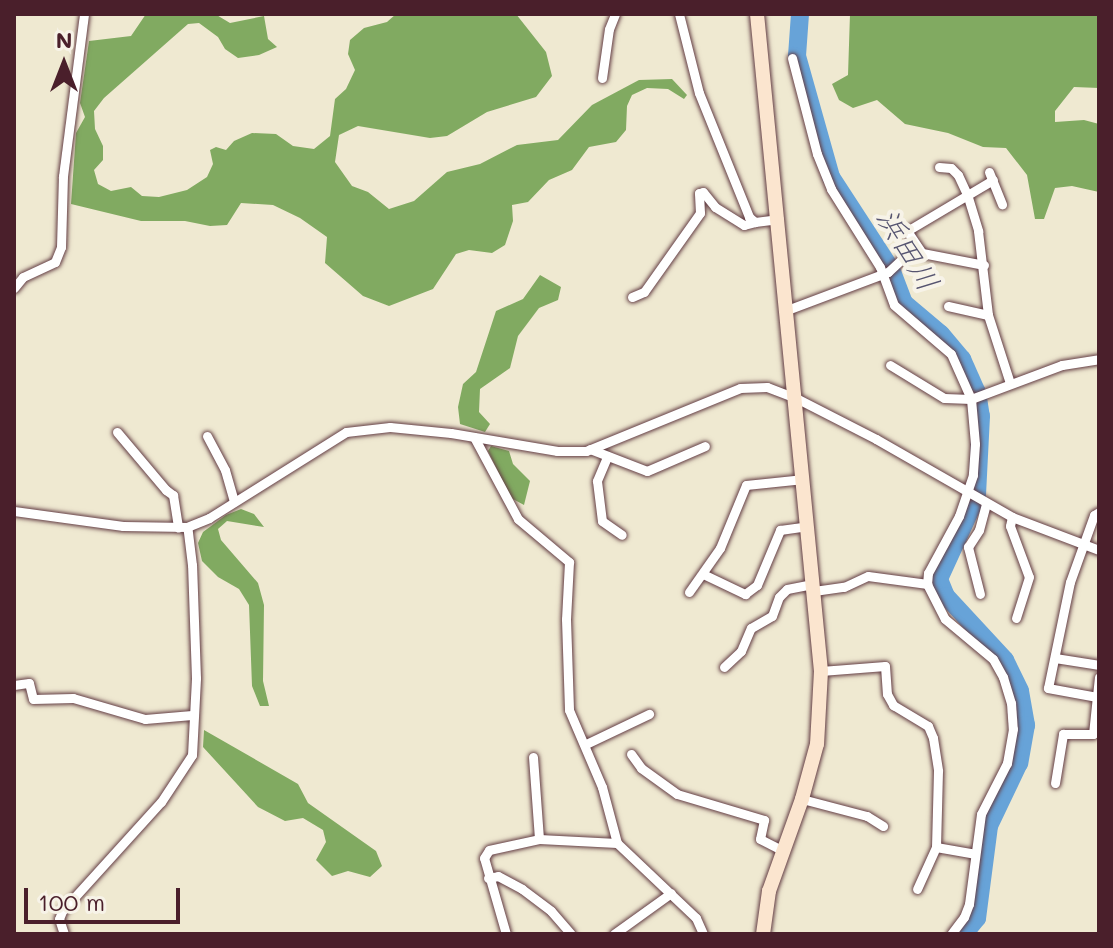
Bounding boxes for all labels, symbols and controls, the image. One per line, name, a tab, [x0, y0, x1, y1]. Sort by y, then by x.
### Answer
north arrow	[24, 24, 104, 104]
text: N	[56, 25, 72, 54]
water label: 浜田川	[870, 201, 948, 297]
scale bar	[28, 872, 184, 922]
text: 100 m	[38, 886, 105, 917]

